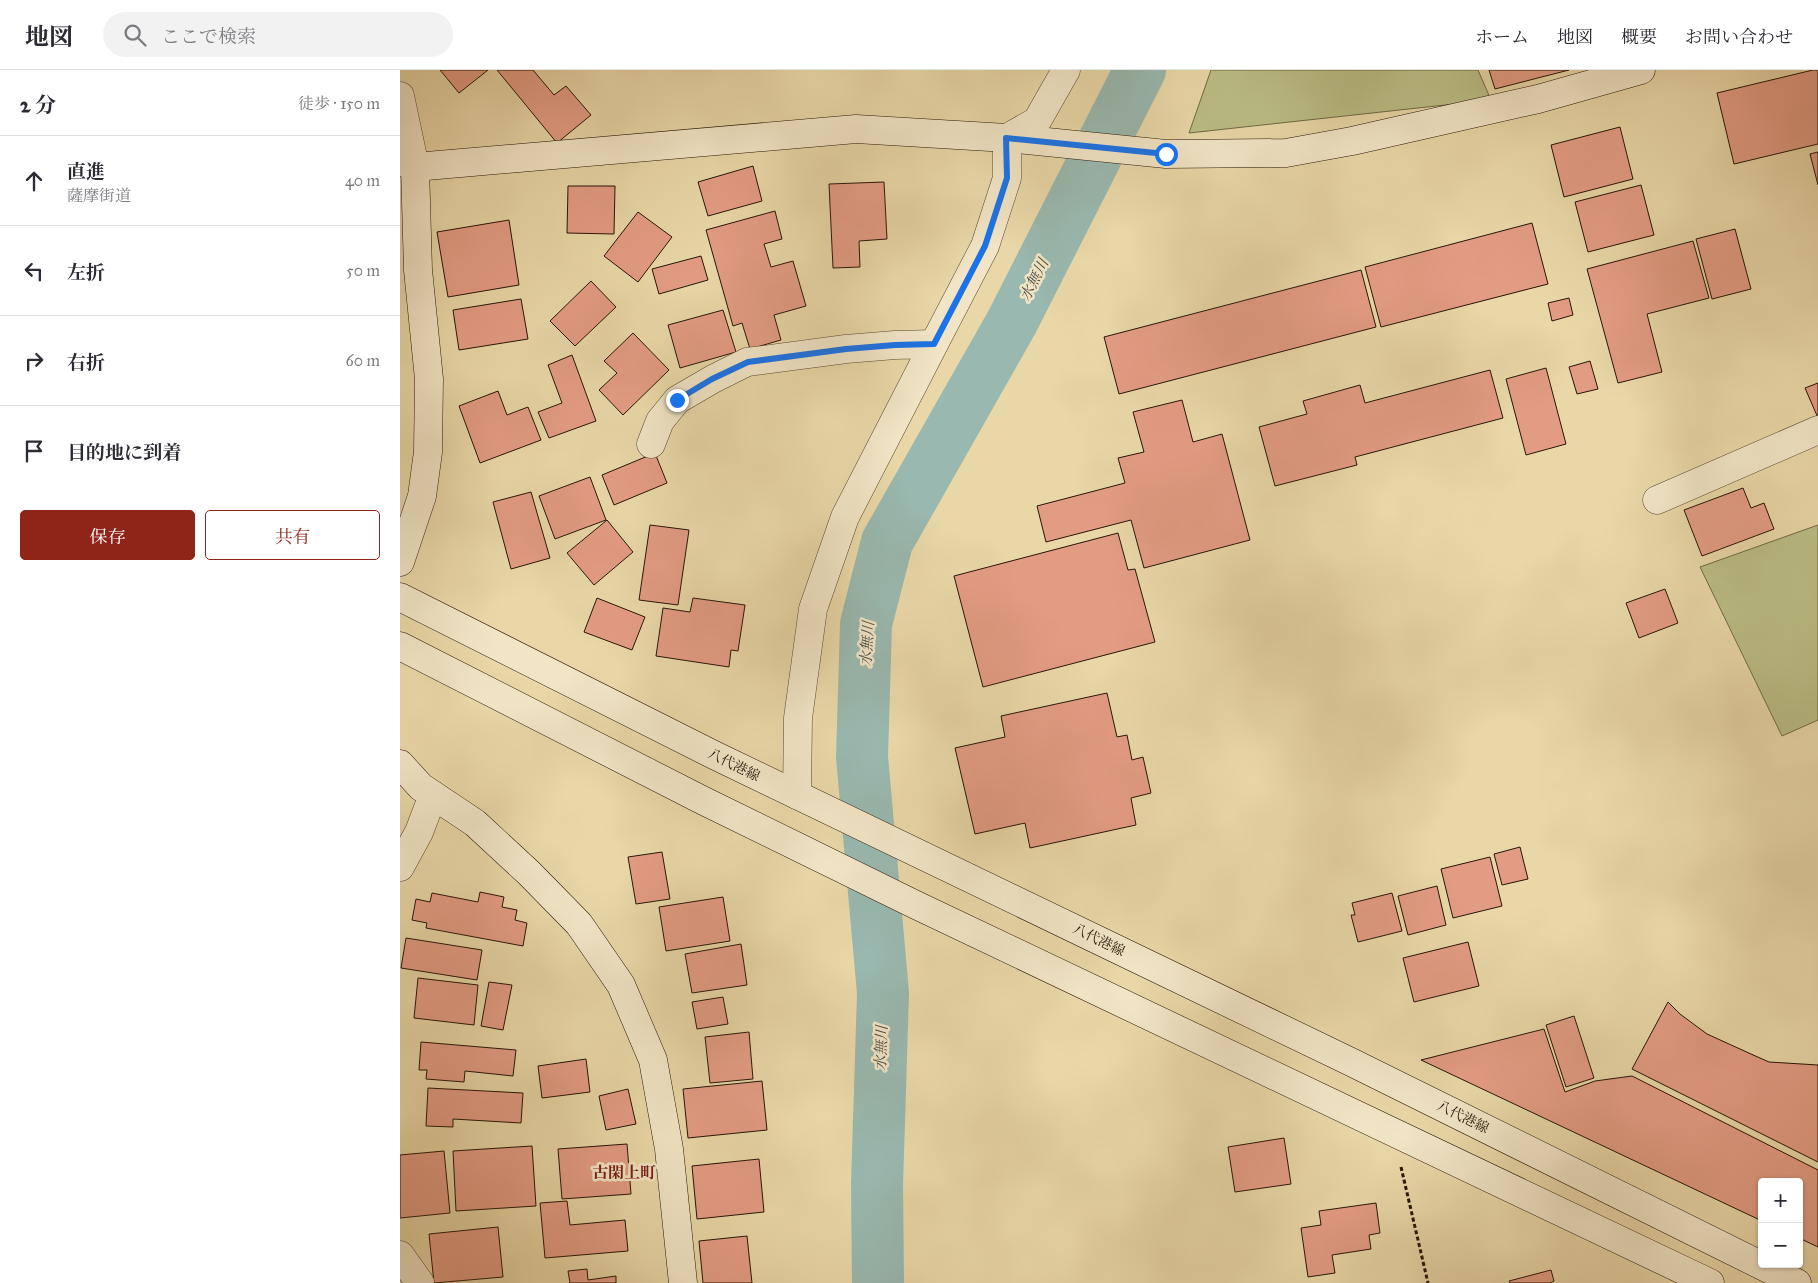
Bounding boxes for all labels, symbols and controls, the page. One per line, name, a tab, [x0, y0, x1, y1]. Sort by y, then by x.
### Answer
search box	[103, 12, 453, 57]
icon: search	[121, 21, 149, 49]
text: 地図	[25, 22, 73, 52]
text: ここで検索	[161, 25, 256, 48]
text: ホーム	[1475, 26, 1529, 48]
text: 地図	[1557, 26, 1593, 48]
text: 概要	[1621, 26, 1657, 48]
text: お問い合わせ	[1685, 26, 1793, 48]
text: 2 分	[20, 92, 56, 118]
text: 徒歩 · 150 m	[298, 94, 380, 113]
route start	[1155, 143, 1178, 166]
text: 直進	[67, 160, 105, 183]
icon: ahead	[20, 167, 48, 195]
text: 40 m	[345, 171, 380, 190]
text: 薩摩街道	[67, 186, 131, 205]
water label: 水無川	[1016, 254, 1053, 304]
icon: left	[20, 257, 48, 285]
text: 左折	[67, 261, 105, 284]
text: 50 m	[346, 261, 380, 280]
icon: right	[20, 347, 48, 375]
text: 右折	[67, 351, 105, 374]
text: 60 m	[346, 351, 380, 370]
route end	[666, 389, 689, 412]
icon: arrive	[20, 437, 48, 465]
text: 目的地に到着	[67, 441, 181, 464]
button: 保存	[20, 510, 195, 560]
button: 共有	[205, 510, 380, 560]
water label: 水無川	[856, 619, 878, 667]
street label: 八代港線	[705, 745, 763, 785]
street label: 八代港線	[1070, 920, 1128, 960]
water label: 水無川	[871, 1023, 891, 1071]
street label: 八代港線	[1434, 1097, 1492, 1137]
district label: 古閑上町	[592, 1163, 656, 1182]
map controls	[1758, 1178, 1803, 1268]
button: +	[1758, 1178, 1803, 1223]
button: −	[1758, 1223, 1803, 1268]

